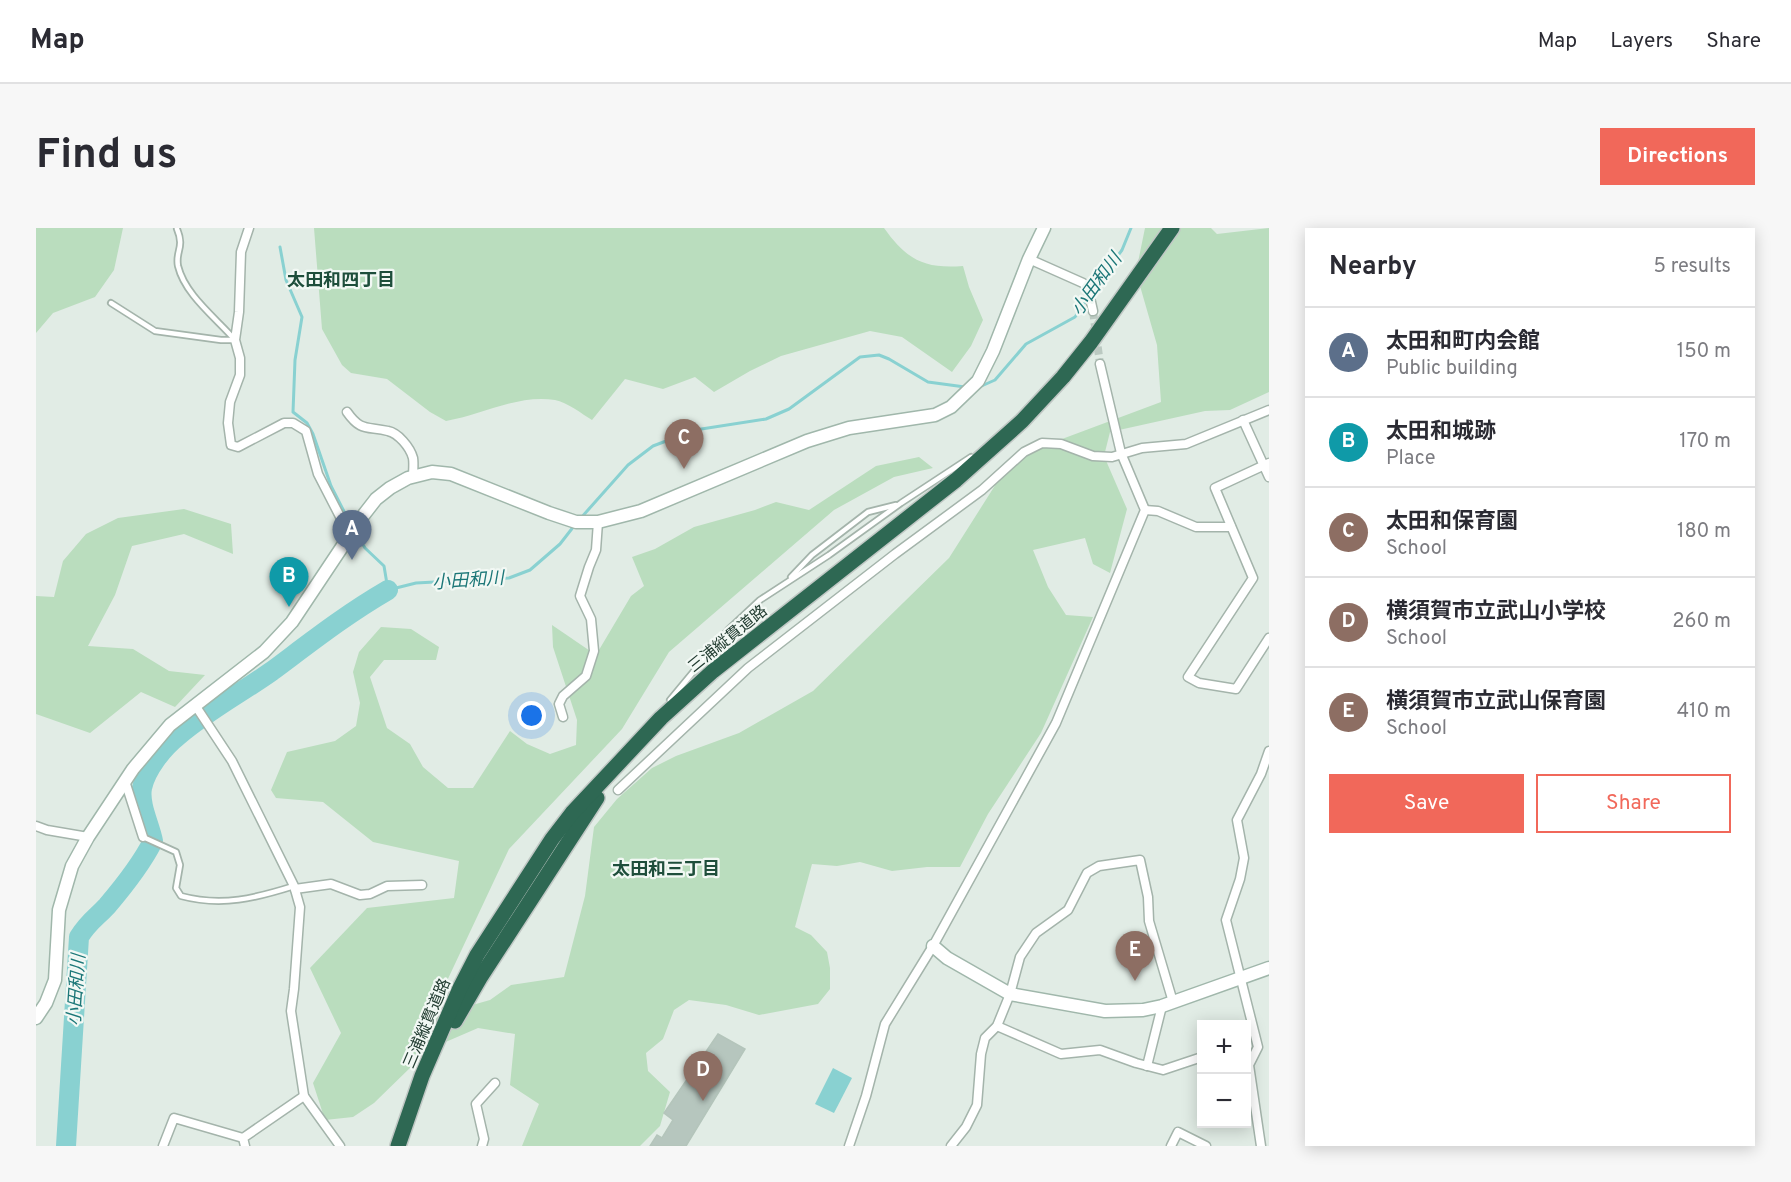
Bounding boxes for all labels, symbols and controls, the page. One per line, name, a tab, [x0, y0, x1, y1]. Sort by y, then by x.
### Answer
text: Map	[30, 23, 85, 59]
text: Map	[1538, 28, 1577, 55]
text: Layers	[1610, 28, 1673, 55]
text: Share	[1706, 28, 1761, 55]
button: Directions	[1600, 128, 1755, 185]
text: Find us	[36, 130, 177, 183]
water label: 小田和川	[1067, 247, 1129, 321]
text: Nearby	[1329, 251, 1417, 284]
text: 5 results	[1654, 254, 1731, 280]
district label: 太田和四丁目	[287, 270, 395, 293]
text: 太田和町内会館	[1386, 329, 1540, 356]
text: A	[1341, 339, 1356, 365]
text: 150 m	[1677, 339, 1731, 365]
text: Public building	[1386, 356, 1518, 382]
text: 太田和城跡	[1386, 419, 1496, 446]
pin: C	[664, 420, 704, 469]
text: B	[1342, 429, 1355, 455]
text: 170 m	[1679, 429, 1731, 455]
text: Place	[1386, 446, 1436, 472]
text: 太田和保育園	[1386, 509, 1518, 536]
pin: A	[332, 510, 372, 560]
text: C	[1342, 519, 1355, 545]
text: 180 m	[1677, 519, 1731, 545]
text: School	[1386, 536, 1447, 562]
pin: B	[270, 558, 308, 607]
water label: 小田和川	[431, 567, 507, 595]
text: 横須賀市立武山小学校	[1386, 599, 1606, 626]
street label: 三浦縦貫道路	[685, 602, 772, 678]
text: D	[1341, 609, 1356, 635]
text: 260 m	[1672, 609, 1731, 635]
text: School	[1386, 626, 1447, 652]
text: 横須賀市立武山保育園	[1386, 689, 1606, 716]
text: E	[1342, 699, 1355, 725]
text: 410 m	[1677, 699, 1731, 725]
your location	[517, 701, 546, 730]
text: School	[1386, 716, 1447, 742]
button: Save	[1329, 774, 1524, 833]
button: Share	[1536, 774, 1731, 833]
district label: 太田和三丁目	[612, 859, 720, 882]
pin: E	[1116, 932, 1154, 981]
water label: 小田和川	[64, 951, 92, 1027]
street label: 三浦縦貫道路	[400, 976, 456, 1072]
map controls	[1197, 1020, 1251, 1128]
button: +	[1197, 1020, 1251, 1074]
pin: D	[684, 1052, 722, 1101]
button: −	[1197, 1074, 1251, 1128]

